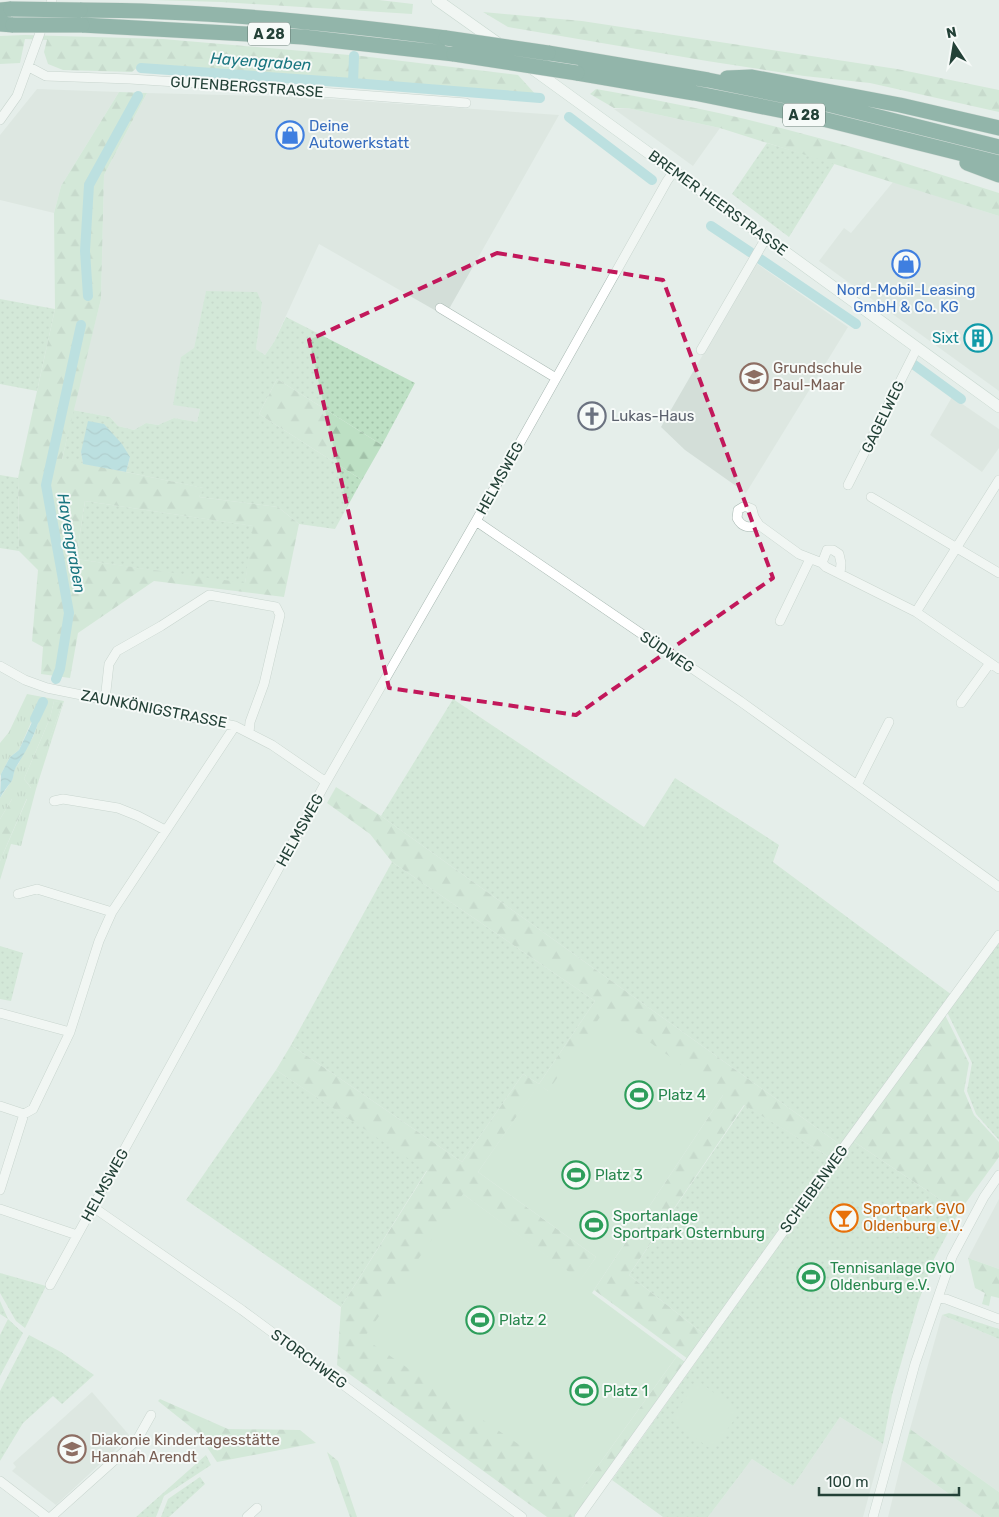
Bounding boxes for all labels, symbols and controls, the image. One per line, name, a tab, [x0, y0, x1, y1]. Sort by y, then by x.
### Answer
north arrow	[929, 20, 979, 70]
road number: A 28	[248, 22, 290, 46]
text: N	[945, 23, 958, 42]
water label: Hayengraben	[210, 48, 312, 75]
street label: GUTENBERGSTRASSE	[170, 73, 324, 101]
road number: A 28	[783, 104, 825, 126]
place label: Deine Autowerkstatt	[309, 117, 409, 152]
shop icon: Deine Autowerkstatt	[275, 120, 305, 150]
street label: BREMER HEERSTRASSE	[645, 146, 791, 260]
shop icon: Nord-Mobil-Leasing GmbH & Co. KG	[891, 249, 921, 279]
place label: Nord-Mobil-Leasing GmbH & Co. KG	[837, 281, 975, 316]
building icon: Sixt	[963, 323, 993, 353]
place label: Sixt	[932, 329, 959, 347]
place label: Grundschule Paul-Maar	[773, 359, 862, 394]
school or university icon: Grundschule Paul-Maar	[739, 362, 769, 392]
street label: GAGELWEG	[858, 378, 908, 456]
church icon: Lukas-Haus	[577, 401, 607, 431]
place label: Lukas-Haus	[611, 407, 695, 425]
street label: HELMSWEG	[473, 438, 527, 518]
water label: Hayengraben	[53, 492, 90, 595]
street label: SÜDWEG	[637, 627, 697, 677]
street label: ZAUNKÖNIGSTRASSE	[79, 686, 229, 732]
street label: HELMSWEG	[273, 790, 327, 870]
sports icon: Platz 4	[624, 1080, 654, 1110]
place label: Platz 4	[658, 1086, 706, 1104]
street label: SCHEIBENWEG	[776, 1142, 852, 1236]
street label: HELMSWEG	[78, 1145, 132, 1225]
sports icon: Platz 3	[561, 1160, 591, 1190]
place label: Platz 3	[595, 1166, 643, 1184]
place label: Sportpark GVO Oldenburg e.V.	[863, 1200, 965, 1235]
bar icon: Sportpark GVO Oldenburg e.V.	[829, 1203, 859, 1233]
place label: Sportanlage Sportpark Osternburg	[613, 1207, 765, 1242]
sports icon: Sportanlage Sportpark Osternburg	[579, 1210, 609, 1240]
place label: Tennisanlage GVO Oldenburg e.V.	[830, 1259, 955, 1294]
sports icon: Tennisanlage GVO Oldenburg e.V.	[796, 1262, 826, 1292]
sports icon: Platz 2	[465, 1305, 495, 1335]
place label: Platz 2	[499, 1311, 547, 1329]
street label: STORCHWEG	[267, 1325, 351, 1393]
sports icon: Platz 1	[569, 1376, 599, 1406]
place label: Platz 1	[603, 1382, 648, 1400]
place label: Diakonie Kindertagesstätte Hannah Arendt	[91, 1431, 280, 1466]
school or university icon: Diakonie Kindertagesstätte Hannah Arendt	[57, 1434, 87, 1464]
scale bar	[819, 1464, 959, 1496]
text: 100 m	[826, 1473, 868, 1491]

